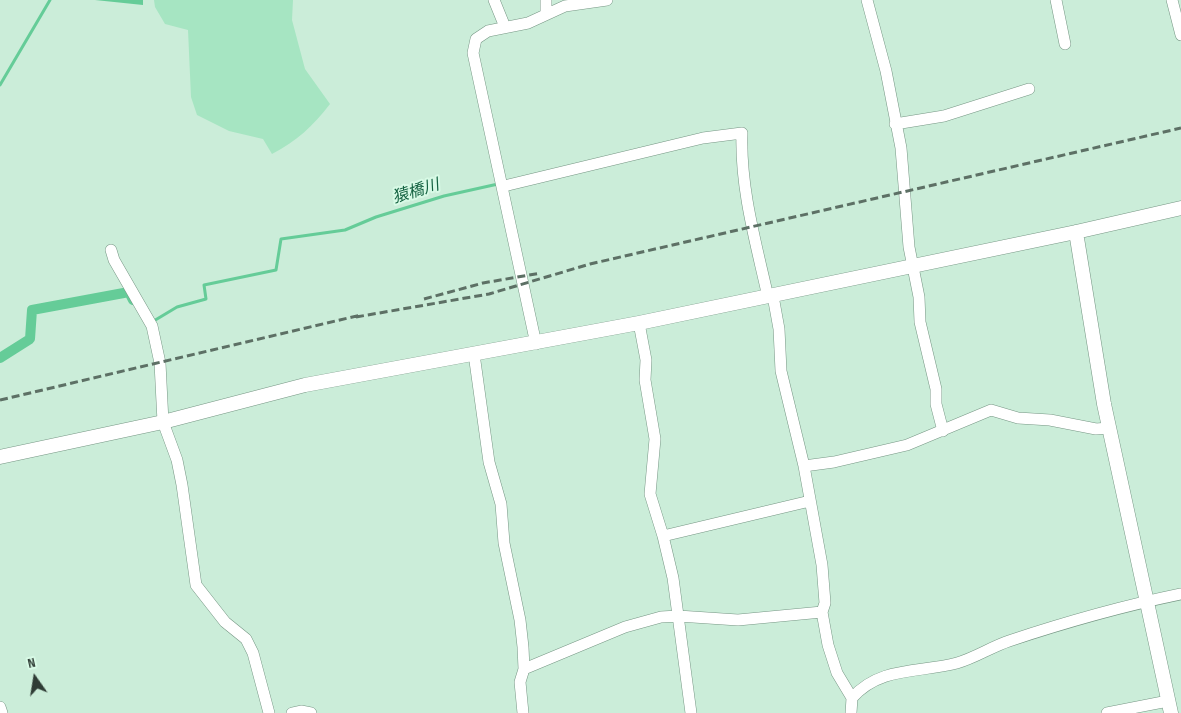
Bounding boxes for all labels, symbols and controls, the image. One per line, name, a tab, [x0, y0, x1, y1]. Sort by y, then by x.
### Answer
water label: 猿橋川	[390, 176, 442, 208]
north arrow	[10, 653, 60, 703]
text: N	[26, 654, 37, 672]

